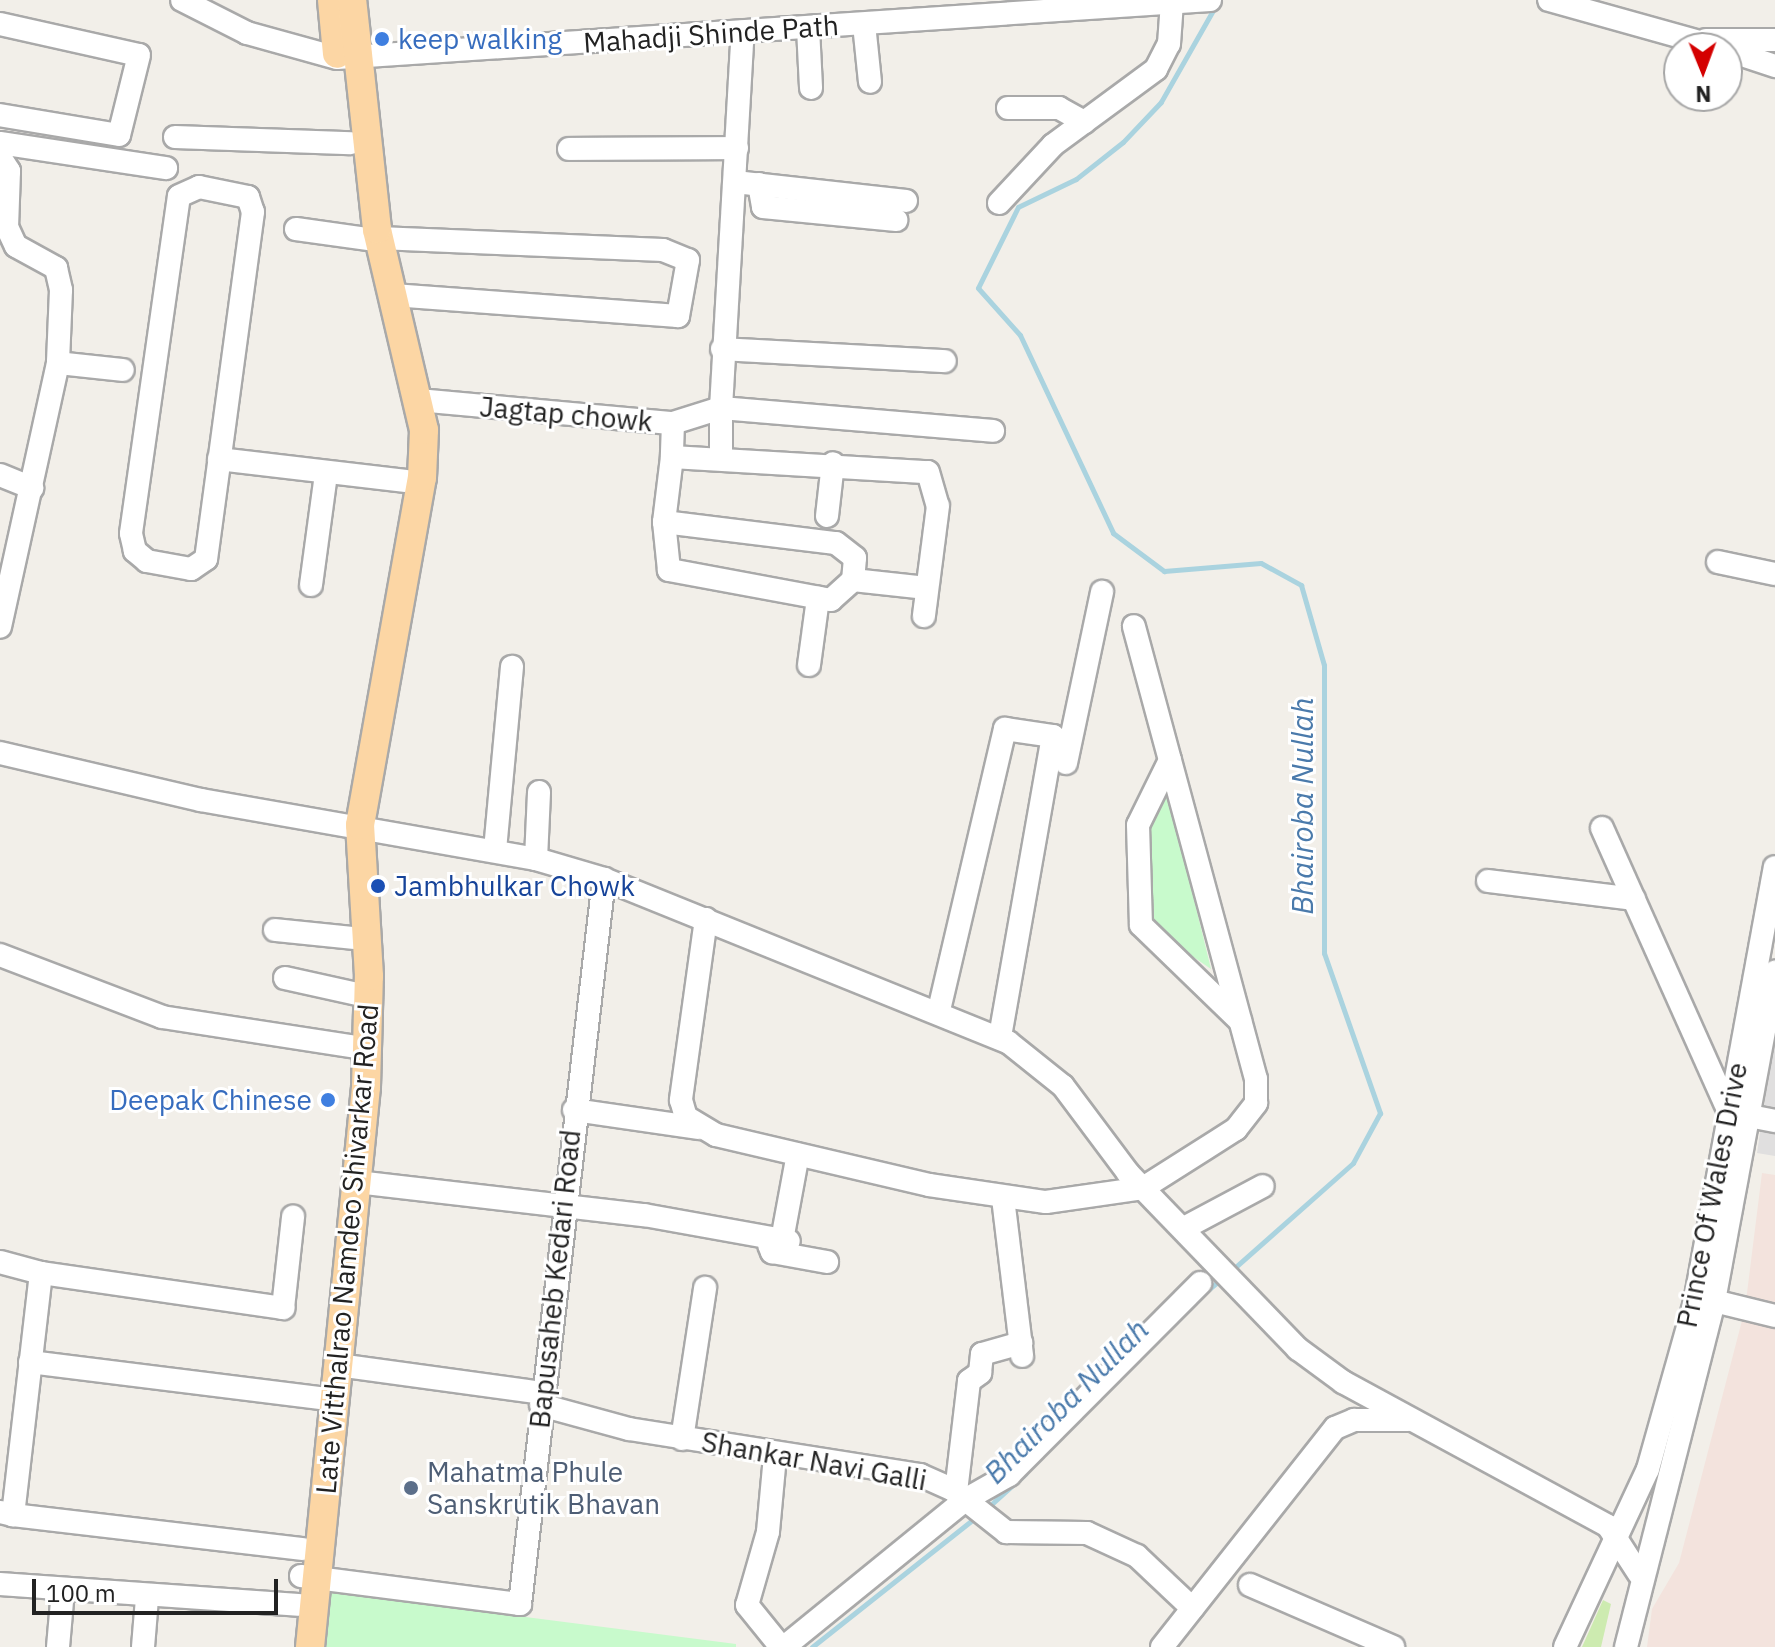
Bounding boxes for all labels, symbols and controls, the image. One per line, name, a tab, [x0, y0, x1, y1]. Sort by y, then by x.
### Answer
street label: Mahadji Shinde Path	[582, 8, 840, 60]
place label: keep walking	[398, 22, 562, 56]
marker: keep walking	[373, 30, 391, 48]
north arrow	[1663, 32, 1743, 112]
text: N	[1695, 80, 1712, 109]
street label: Jagtap chowk	[478, 390, 654, 438]
water label: Bhairoba Nullah	[1284, 697, 1320, 915]
place label: Jambhulkar Chowk	[394, 869, 635, 903]
marker: Jambhulkar Chowk	[369, 877, 387, 895]
street label: Late Vitthalrao Namdeo Shivarkar Road	[309, 1003, 385, 1495]
street label: Prince Of Wales Drive	[1670, 1060, 1754, 1330]
place label: Deepak Chinese	[109, 1083, 312, 1117]
marker: Deepak Chinese	[319, 1091, 337, 1109]
street label: Bapusaheb Kedari Road	[523, 1128, 587, 1430]
water label: Bhairoba Nullah	[976, 1311, 1156, 1491]
street label: Shankar Navi Galli	[699, 1425, 929, 1497]
place label: Mahatma Phule Sanskrutik Bhavan	[427, 1455, 660, 1521]
marker: Mahatma Phule Sanskrutik Bhavan	[402, 1479, 420, 1497]
scale bar	[36, 1563, 282, 1613]
text: 100 m	[46, 1577, 116, 1609]

